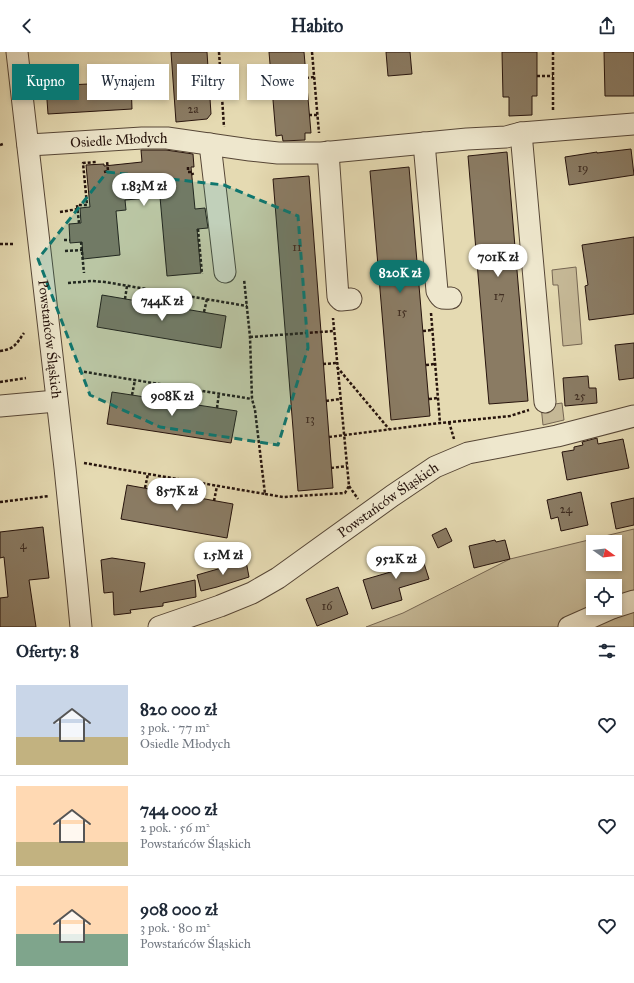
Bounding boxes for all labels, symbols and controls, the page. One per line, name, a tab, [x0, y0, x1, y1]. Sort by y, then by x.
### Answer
icon: back	[16, 15, 38, 37]
text: Habito	[291, 15, 343, 37]
icon: share	[596, 15, 618, 37]
chip: Kupno	[12, 64, 79, 100]
chip: Wynajem	[87, 64, 169, 100]
chip: Filtry	[177, 64, 239, 100]
chip: Nowe	[247, 64, 308, 100]
house number: 2a	[188, 102, 199, 116]
street label: Osiedle Młodych	[70, 130, 168, 151]
house number: 19	[577, 161, 589, 175]
pin: 1.83M zł	[103, 173, 185, 207]
text: 1.83M zł	[121, 178, 167, 194]
house number: 11	[292, 240, 302, 254]
pin: 701K zł	[461, 244, 535, 278]
text: 701K zł	[477, 249, 519, 265]
pin: 820K zł	[363, 260, 437, 294]
text: 820K zł	[379, 265, 421, 281]
street label: Powstańców Śląskich	[34, 279, 65, 400]
pin: 744K zł	[125, 288, 199, 322]
house number: 17	[493, 289, 505, 303]
text: 744K zł	[141, 293, 183, 309]
house number: 15	[397, 305, 408, 319]
pin: 908K zł	[135, 383, 209, 417]
text: 908K zł	[150, 388, 194, 404]
house number: 25	[574, 389, 586, 403]
house number: 13	[305, 412, 315, 426]
street label: Powstańców Śląskich	[334, 459, 442, 541]
pin: 857K zł	[140, 478, 214, 512]
text: 857K zł	[156, 483, 198, 499]
house number: 24	[560, 502, 573, 516]
north arrow	[586, 535, 622, 571]
map controls	[586, 535, 622, 615]
house number: 4	[20, 538, 27, 552]
pin: 1.5M zł	[186, 542, 260, 576]
pin: 952K zł	[359, 546, 433, 580]
text: 1.5M zł	[203, 547, 243, 563]
text: 952K zł	[376, 551, 417, 567]
button: locate	[586, 579, 622, 615]
house number: 16	[322, 599, 333, 613]
icon: filters	[596, 640, 618, 662]
text: Oferty: 8	[16, 641, 79, 662]
text: 820 000 zł	[140, 699, 217, 720]
icon: home	[48, 701, 96, 749]
icon: heart	[596, 714, 618, 736]
text: 3 pok. · 77 m²	[140, 720, 210, 736]
text: Osiedle Młodych	[140, 736, 230, 752]
text: 744 000 zł	[140, 799, 217, 820]
icon: home	[48, 802, 96, 850]
icon: heart	[596, 815, 618, 837]
text: 2 pok. · 56 m²	[140, 820, 210, 836]
text: Powstańców Śląskich	[140, 836, 251, 852]
text: 908 000 zł	[140, 899, 218, 920]
icon: home	[48, 902, 96, 950]
icon: heart	[596, 915, 618, 937]
text: 3 pok. · 80 m²	[140, 920, 210, 936]
text: Powstańców Śląskich	[140, 936, 251, 952]

